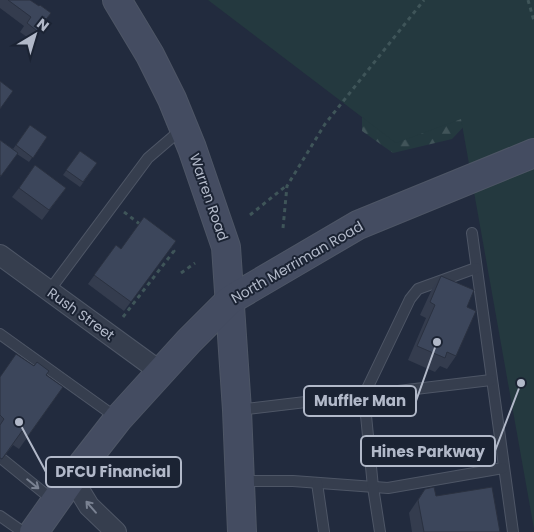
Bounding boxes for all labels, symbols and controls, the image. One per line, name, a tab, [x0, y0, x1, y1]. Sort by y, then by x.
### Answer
north arrow	[10, 10, 60, 60]
text: N	[33, 14, 53, 36]
street label: Warren Road	[185, 151, 233, 243]
street label: North Merriman Road	[227, 216, 367, 308]
street label: Rush Street	[43, 283, 119, 345]
callout: Muffler Man	[304, 386, 416, 416]
text: Muffler Man	[314, 390, 406, 411]
callout: Hines Parkway	[361, 436, 495, 466]
text: Hines Parkway	[371, 441, 486, 462]
callout: DFCU Financial	[46, 457, 181, 487]
text: DFCU Financial	[55, 461, 171, 482]
one-way arrow	[26, 478, 39, 489]
one-way arrow	[86, 501, 97, 514]

